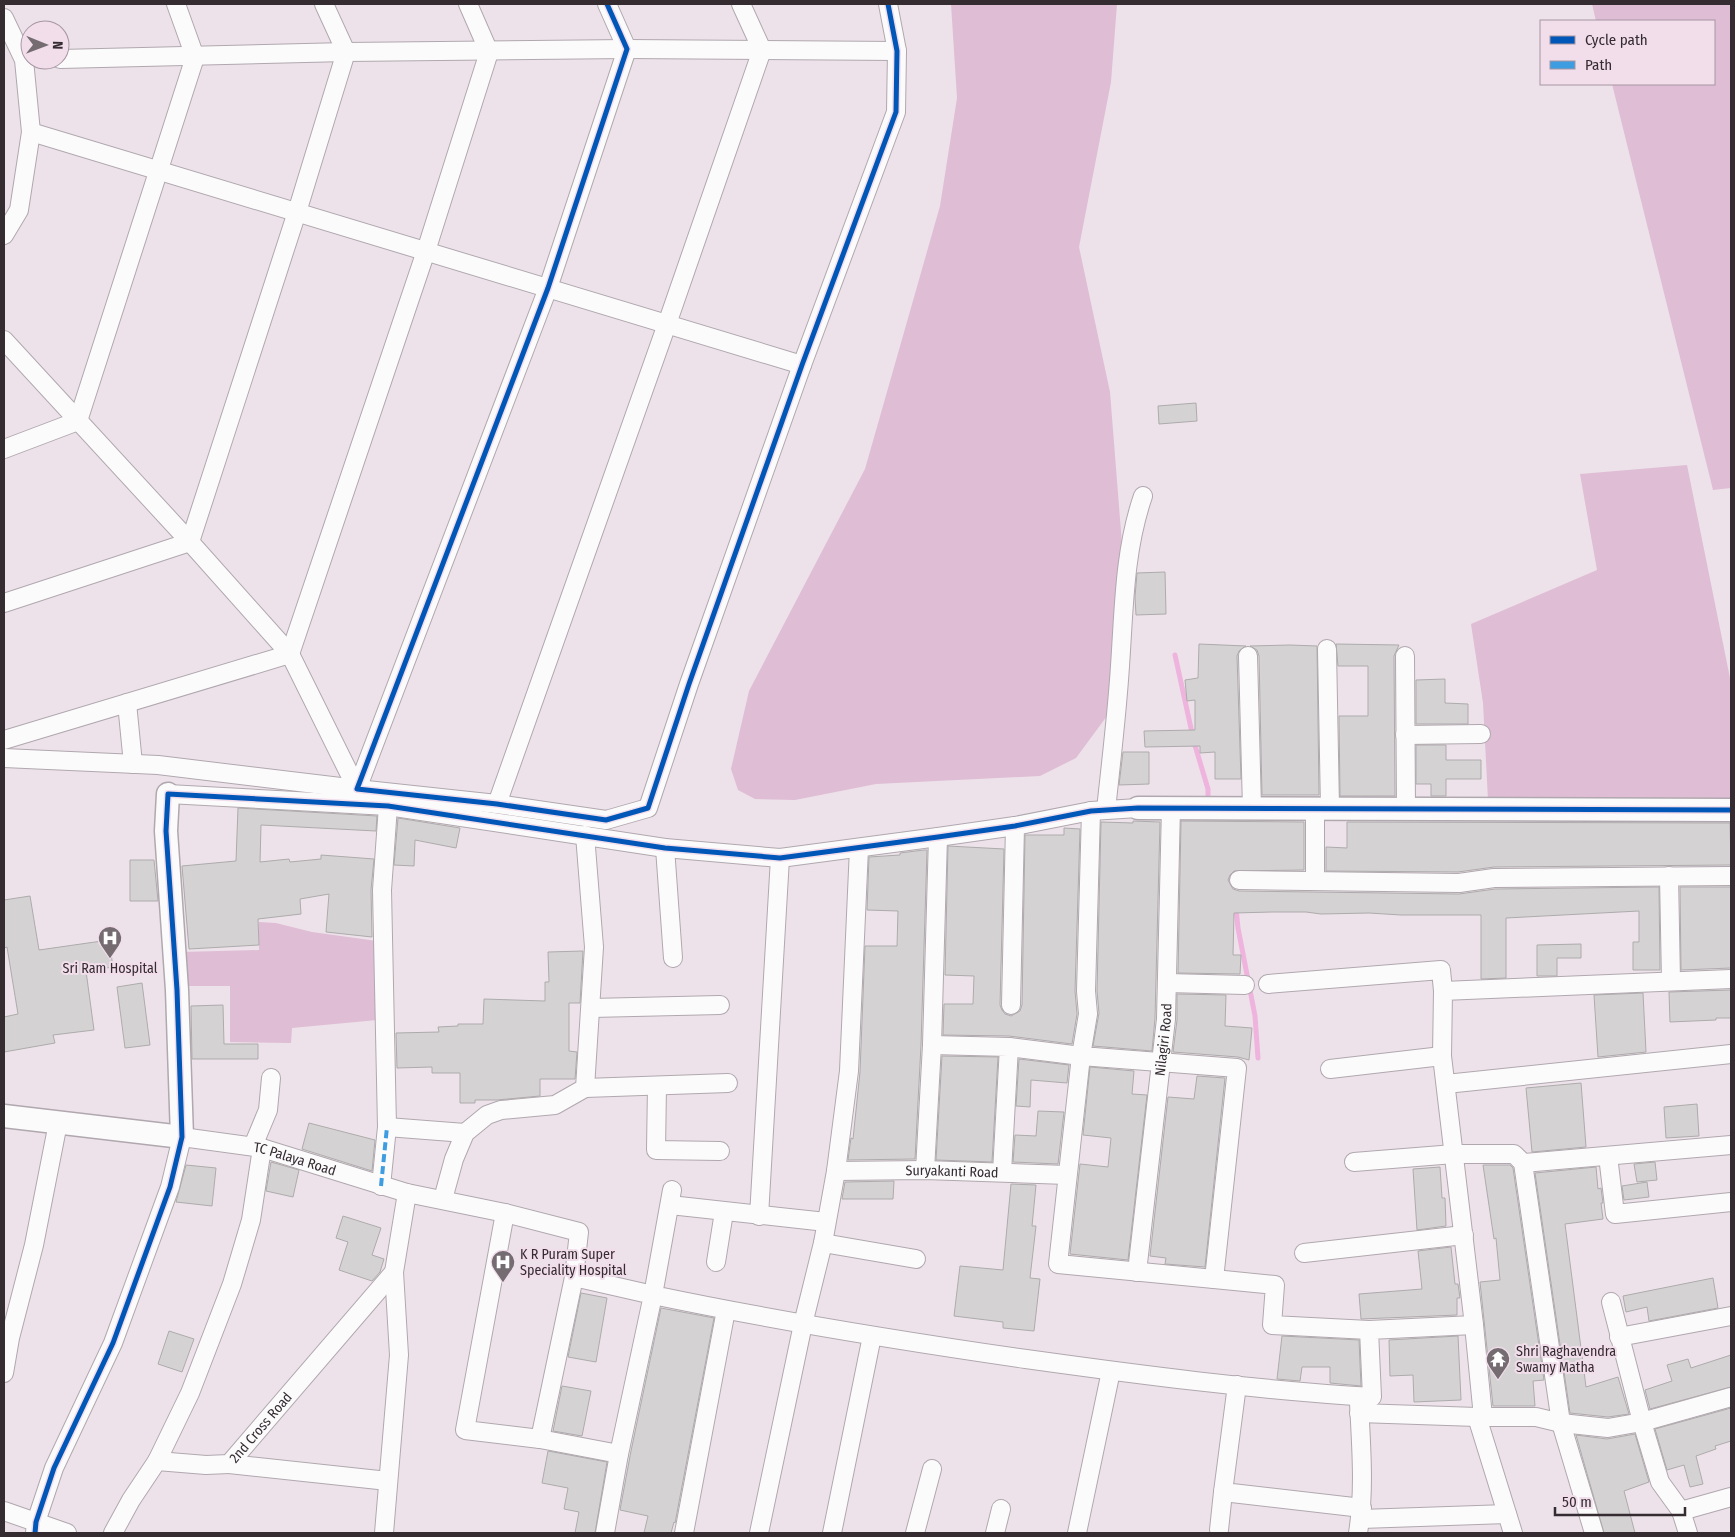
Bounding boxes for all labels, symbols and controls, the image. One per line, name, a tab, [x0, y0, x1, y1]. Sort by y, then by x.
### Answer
north arrow	[20, 20, 70, 70]
legend	[1540, 20, 1715, 85]
text: Cycle path	[1585, 31, 1648, 49]
text: N	[49, 41, 66, 50]
text: Path	[1585, 56, 1612, 74]
hospital icon: Sri Ram Hospital	[97, 925, 123, 959]
place label: Sri Ram Hospital	[63, 960, 158, 977]
street label: Nilagiri Road	[1152, 1003, 1175, 1077]
street label: TC Palaya Road	[253, 1139, 338, 1179]
street label: Suryakanti Road	[905, 1162, 999, 1182]
place label: K R Puram Super Speciality Hospital	[520, 1246, 627, 1279]
hospital icon: K R Puram Super Speciality Hospital	[490, 1249, 516, 1283]
place label: Shri Raghavendra Swamy Matha	[1516, 1343, 1616, 1376]
temple icon: Shri Raghavendra Swamy Matha	[1485, 1346, 1511, 1380]
street label: 2nd Cross Road	[226, 1389, 296, 1466]
scale bar	[1555, 1484, 1685, 1516]
text: 50 m	[1562, 1493, 1592, 1511]

